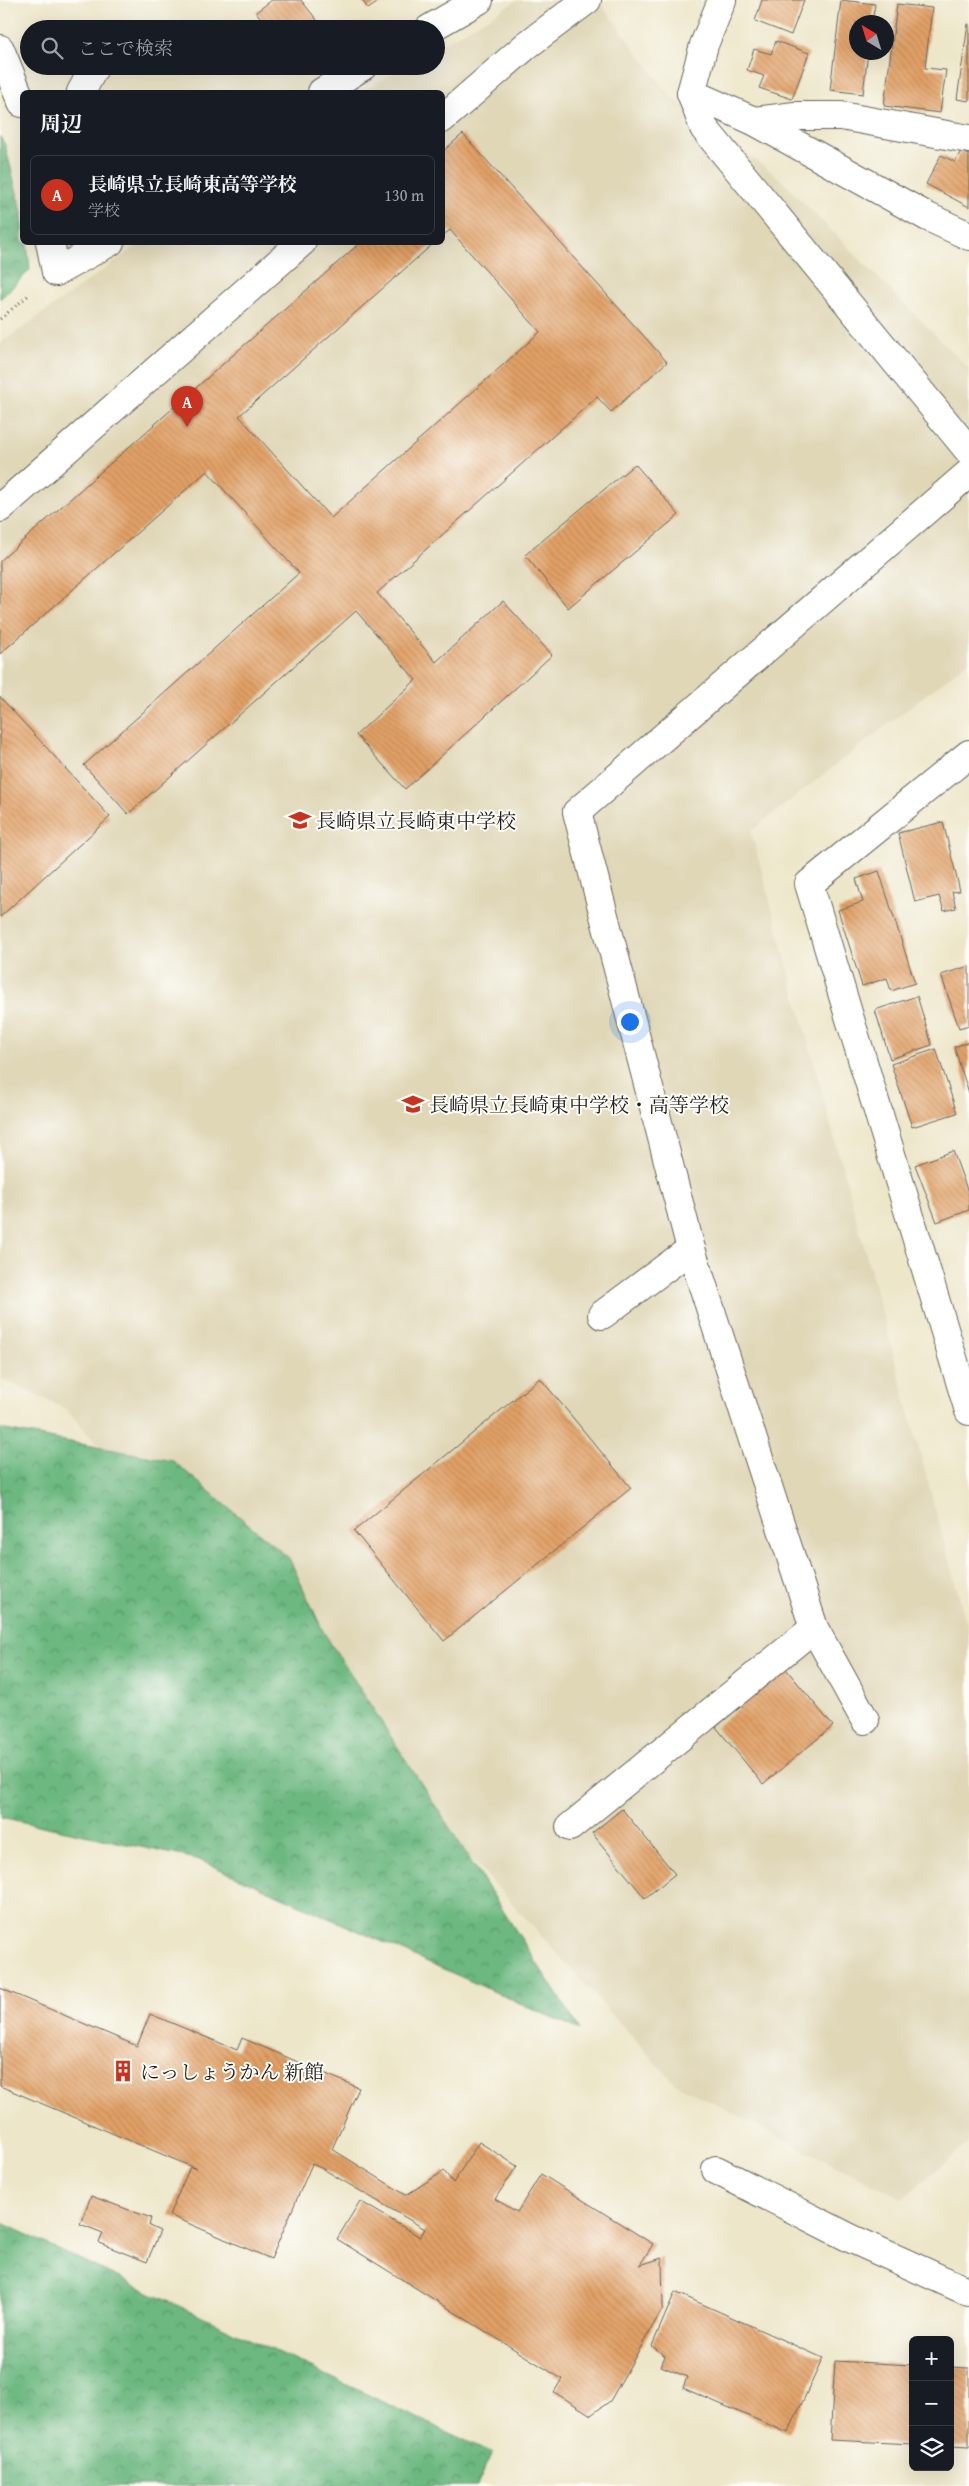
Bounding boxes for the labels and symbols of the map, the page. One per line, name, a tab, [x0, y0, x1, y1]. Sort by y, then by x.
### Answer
north arrow	[849, 15, 894, 60]
pin: A	[171, 386, 203, 427]
place label: 長崎県立長崎東中学校	[316, 806, 516, 835]
school or university icon: 長崎県立長崎東中学校	[287, 807, 313, 833]
your location	[617, 1009, 643, 1035]
place label: 長崎県立長崎東中学校・高等学校	[429, 1090, 729, 1119]
school or university icon: 長崎県立長崎東中学校・高等学校	[400, 1091, 426, 1117]
place label: にっしょうかん 新館	[140, 2057, 324, 2086]
building icon: にっしょうかん 新館	[110, 2058, 136, 2084]

